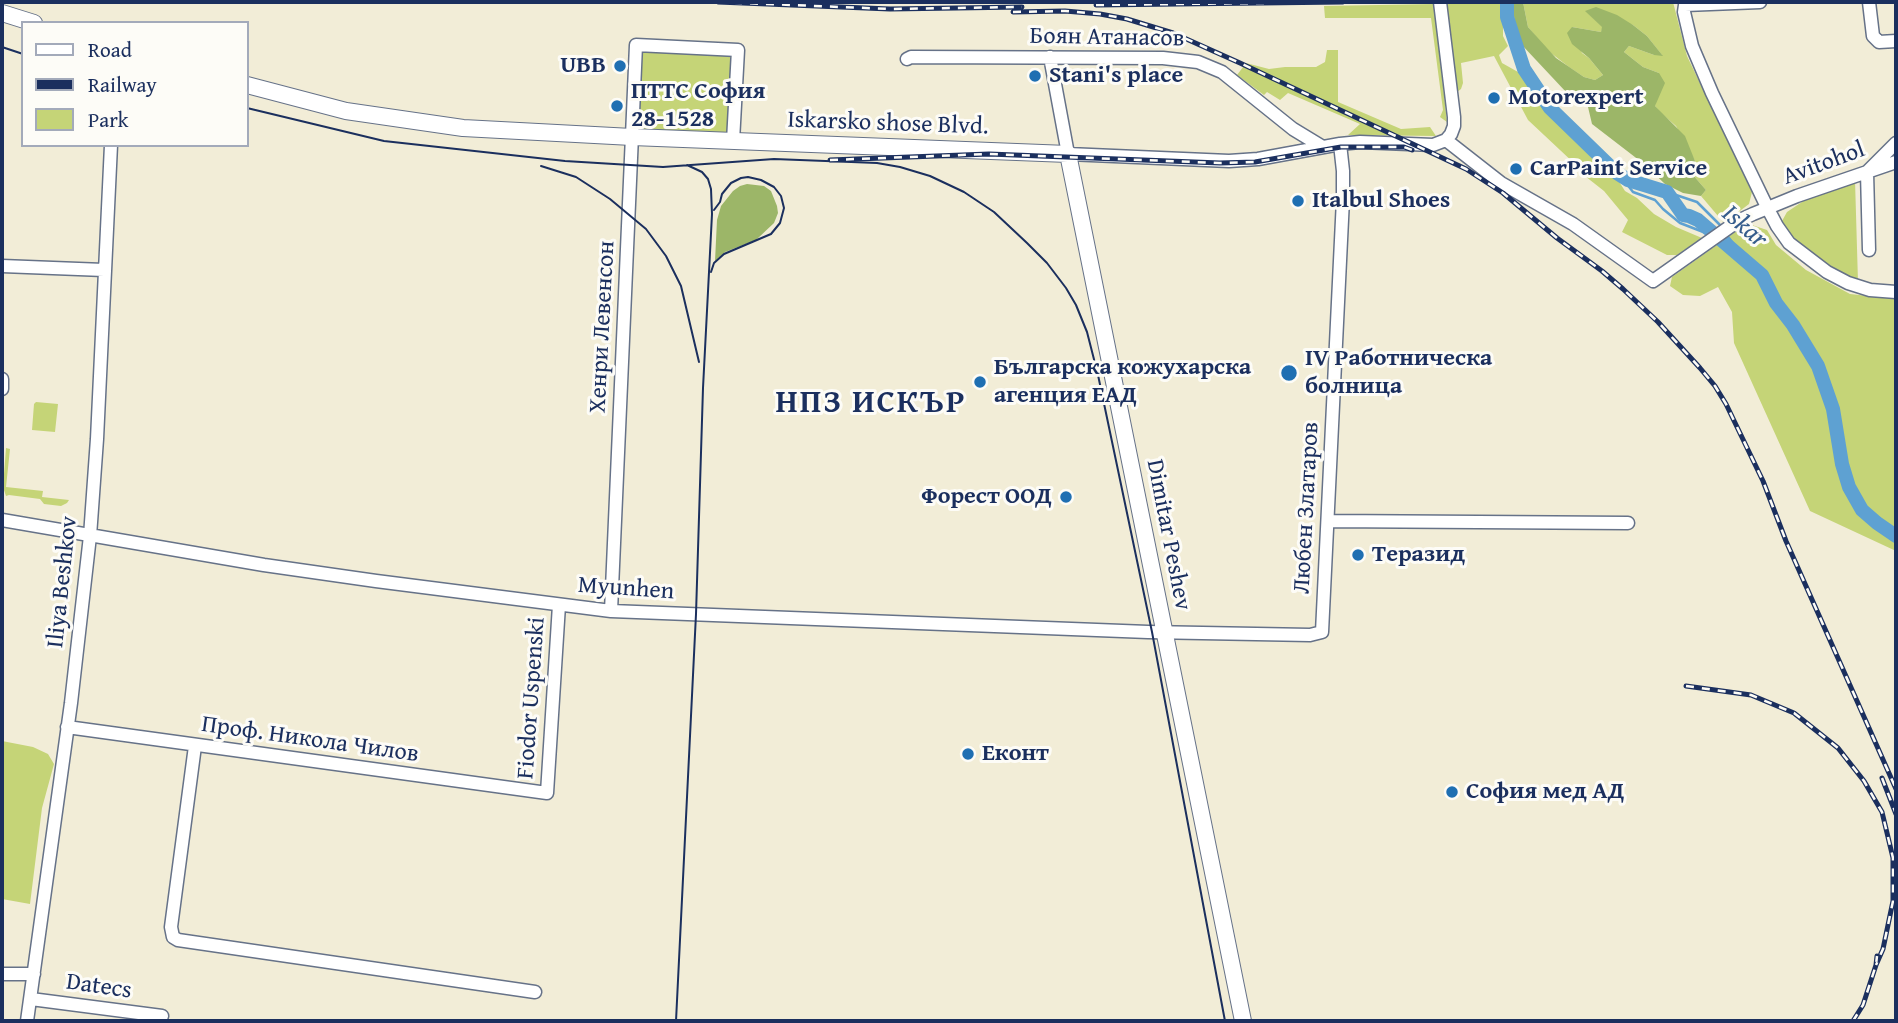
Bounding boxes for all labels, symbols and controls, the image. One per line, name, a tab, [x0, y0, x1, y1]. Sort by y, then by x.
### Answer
legend	[21, 21, 248, 147]
street label: Боян Атанасов	[1029, 22, 1185, 54]
text: Road	[88, 34, 132, 65]
place label: UBB	[560, 52, 606, 80]
marker: UBB	[612, 58, 628, 74]
place label: Stani's place	[1049, 62, 1183, 90]
marker: Stani's place	[1027, 68, 1043, 84]
text: Railway	[88, 69, 157, 100]
place label: ПТТС София 28-1528	[631, 78, 765, 134]
place label: Motorexpert	[1508, 84, 1644, 112]
marker: Motorexpert	[1486, 90, 1502, 106]
marker: ПТТС София 28-1528	[609, 98, 625, 114]
text: Park	[88, 104, 129, 135]
street label: Iskarsko shose Blvd.	[787, 106, 989, 142]
street label: Avitohol	[1779, 136, 1869, 192]
place label: CarPaint Service	[1530, 155, 1707, 183]
marker: CarPaint Service	[1508, 161, 1524, 177]
place label: Italbul Shoes	[1312, 187, 1450, 215]
marker: Italbul Shoes	[1290, 193, 1306, 209]
water label: Iskar	[1715, 199, 1773, 255]
street label: Хенри Левенсон	[584, 240, 622, 414]
place label: IV Работническа болница	[1305, 345, 1492, 401]
place label: Българска кожухарска агенция ЕАД	[994, 354, 1251, 410]
marker: IV Работническа болница	[1279, 363, 1299, 383]
marker: Българска кожухарска агенция ЕАД	[972, 374, 988, 390]
district label: НПЗ ИСКЪР	[777, 385, 965, 423]
street label: Любен Златаров	[1288, 421, 1326, 595]
street label: Dimitar Peshev	[1139, 457, 1197, 613]
place label: Форест ООД	[921, 483, 1052, 511]
marker: Форест ООД	[1058, 489, 1074, 505]
street label: Iliya Beshkov	[42, 515, 84, 649]
place label: Теразид	[1372, 541, 1465, 569]
marker: Теразид	[1350, 547, 1366, 563]
street label: Myunhen	[577, 571, 675, 607]
street label: Fiodor Uspenski	[512, 616, 552, 780]
street label: Проф. Никола Чилов	[200, 711, 420, 769]
place label: Еконт	[982, 740, 1049, 768]
marker: Еконт	[960, 746, 976, 762]
place label: София мед АД	[1466, 778, 1624, 806]
marker: София мед АД	[1444, 784, 1460, 800]
street label: Datecs	[64, 968, 134, 1006]

